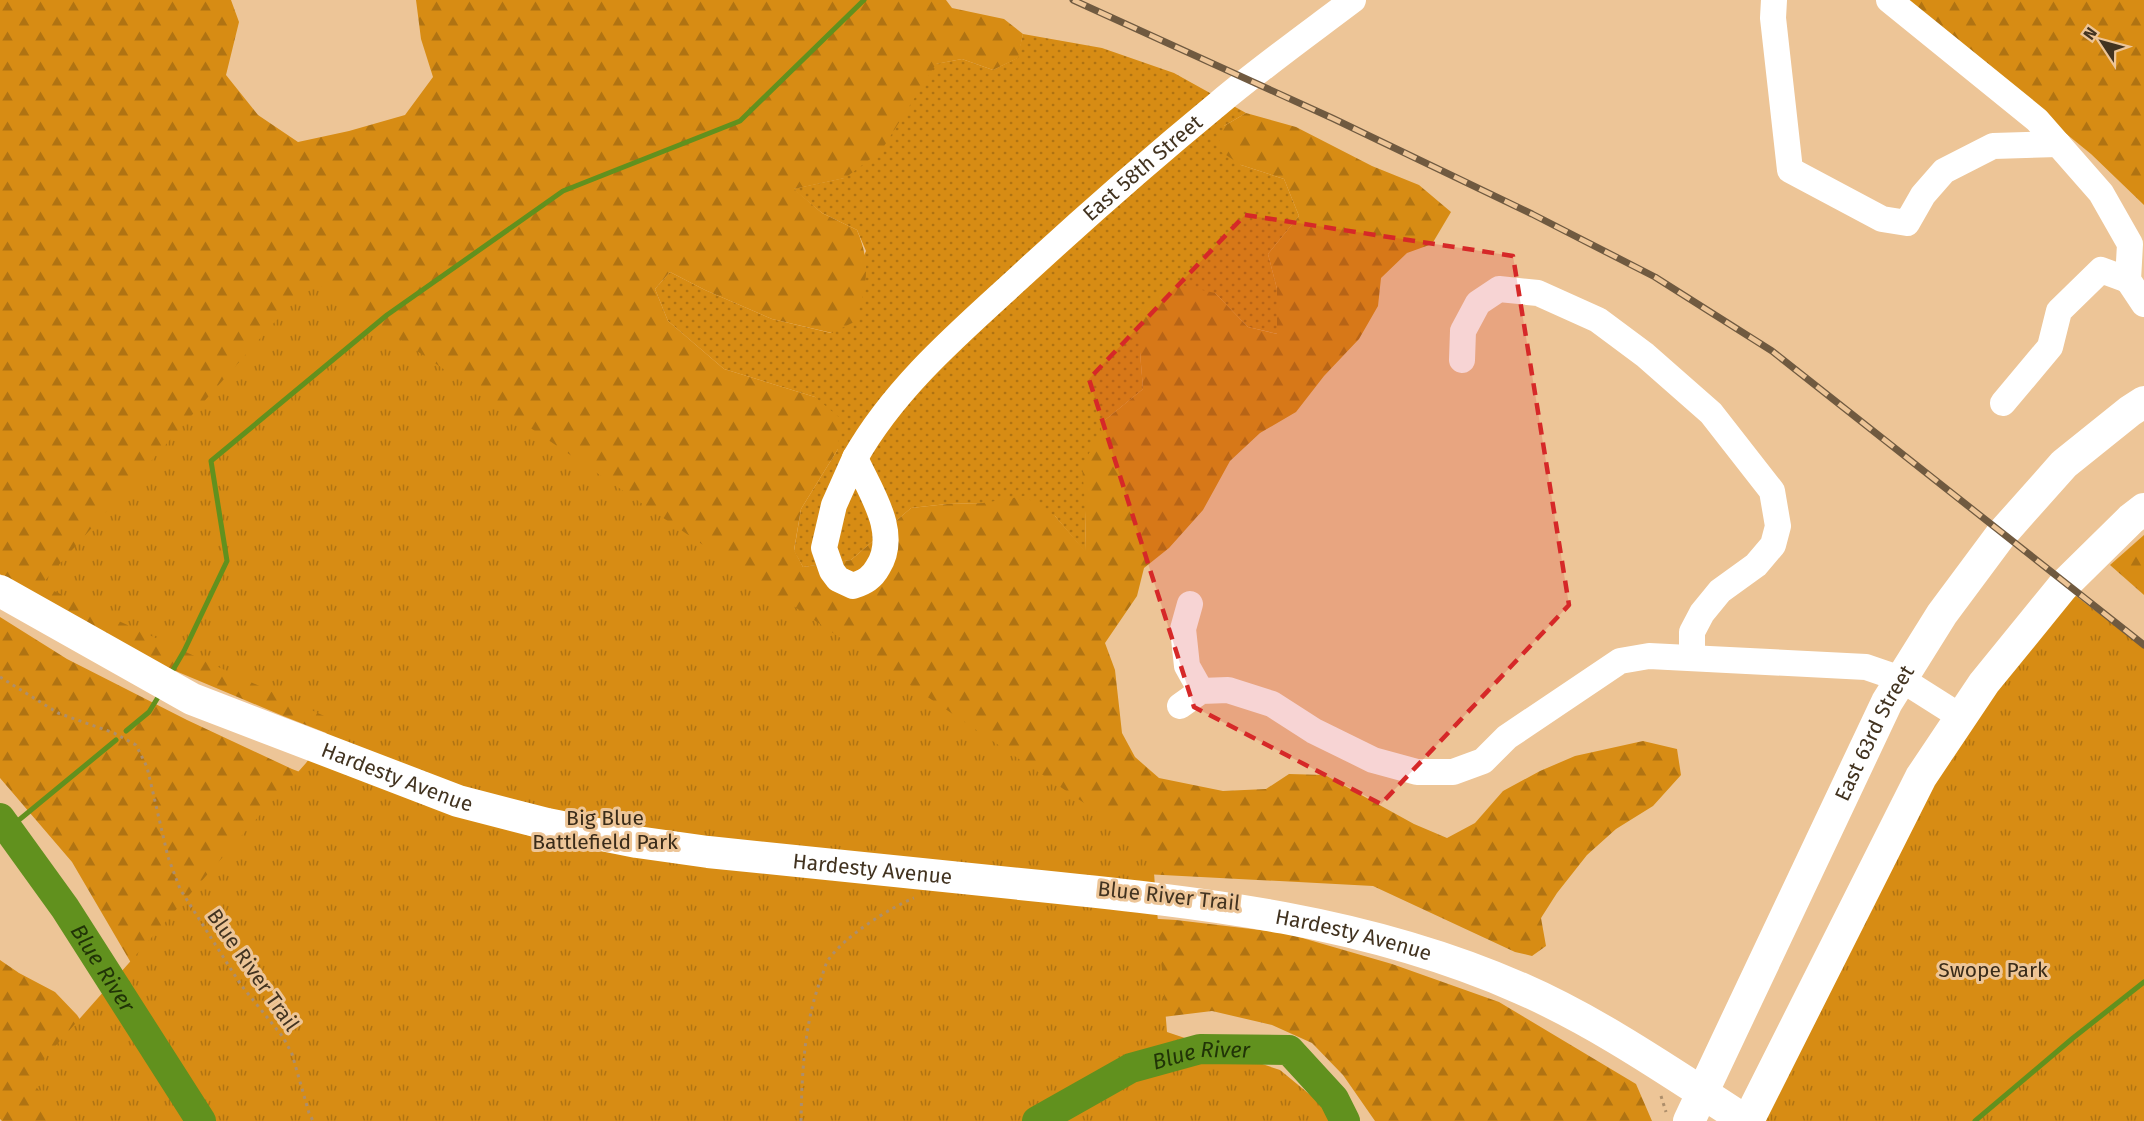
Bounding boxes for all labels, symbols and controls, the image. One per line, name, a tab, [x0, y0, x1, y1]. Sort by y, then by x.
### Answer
north arrow	[2072, 12, 2132, 72]
text: N	[2079, 24, 2101, 43]
street label: East 58th Street	[1077, 109, 1208, 227]
street label: East 63rd Street	[1829, 660, 1920, 805]
street label: Hardesty Avenue	[318, 737, 476, 817]
park label: Big Blue Battlefield Park	[532, 805, 678, 855]
street label: Hardesty Avenue	[791, 848, 953, 890]
street label: Blue River Trail	[1096, 876, 1242, 916]
street label: Blue River Trail	[201, 904, 305, 1036]
street label: Hardesty Avenue	[1273, 904, 1435, 967]
water label: Blue River	[65, 919, 142, 1017]
park label: Swope Park	[1938, 957, 2048, 983]
water label: Blue River	[1149, 1036, 1251, 1075]

